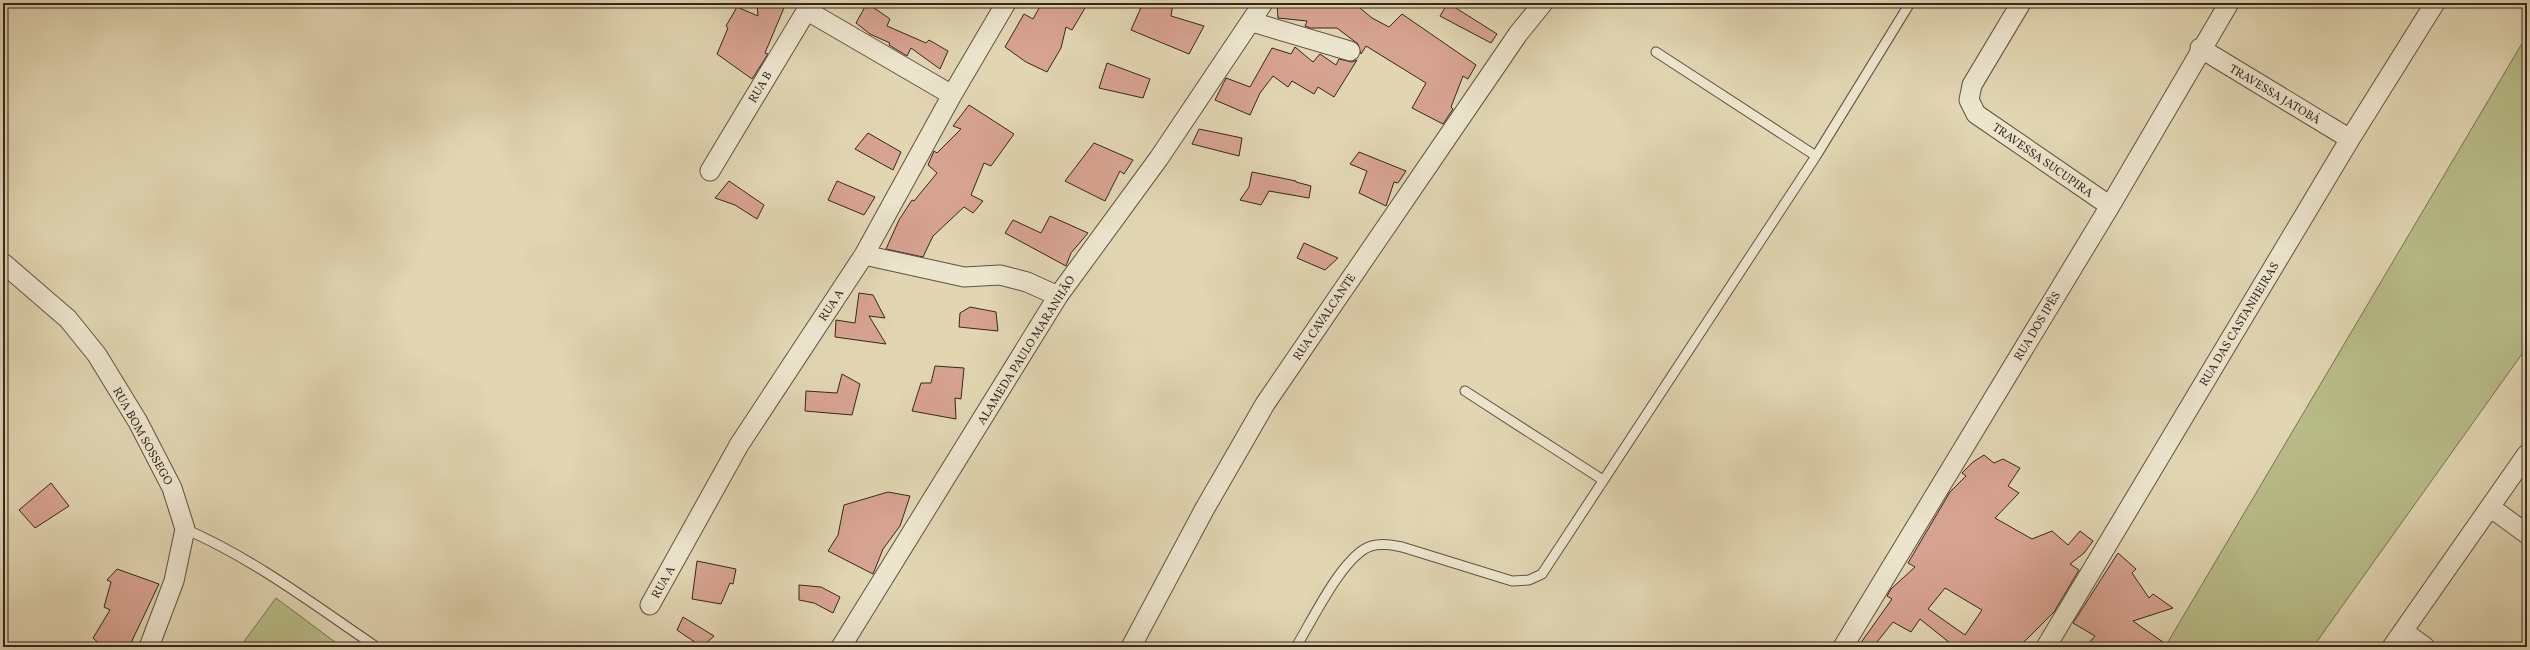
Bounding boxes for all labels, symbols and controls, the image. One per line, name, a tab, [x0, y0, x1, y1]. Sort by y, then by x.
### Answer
street label: TRAVESSA JATOBÁ	[2226, 60, 2324, 129]
street label: RUA B	[745, 69, 777, 106]
street label: TRAVESSA SUCUPIRA	[1989, 120, 2096, 202]
street label: RUA DAS CASTANHEIRAS	[2196, 259, 2283, 390]
street label: RUA CAVALCANTE	[1290, 271, 1360, 364]
street label: ALAMEDA PAULO MARANHÃO	[974, 273, 1080, 428]
street label: RUA A	[816, 286, 848, 325]
street label: RUA DOS IPÊS	[2010, 288, 2065, 364]
street label: RUA BOM SOSSEGO	[108, 385, 176, 489]
street label: RUA A	[648, 563, 680, 602]

